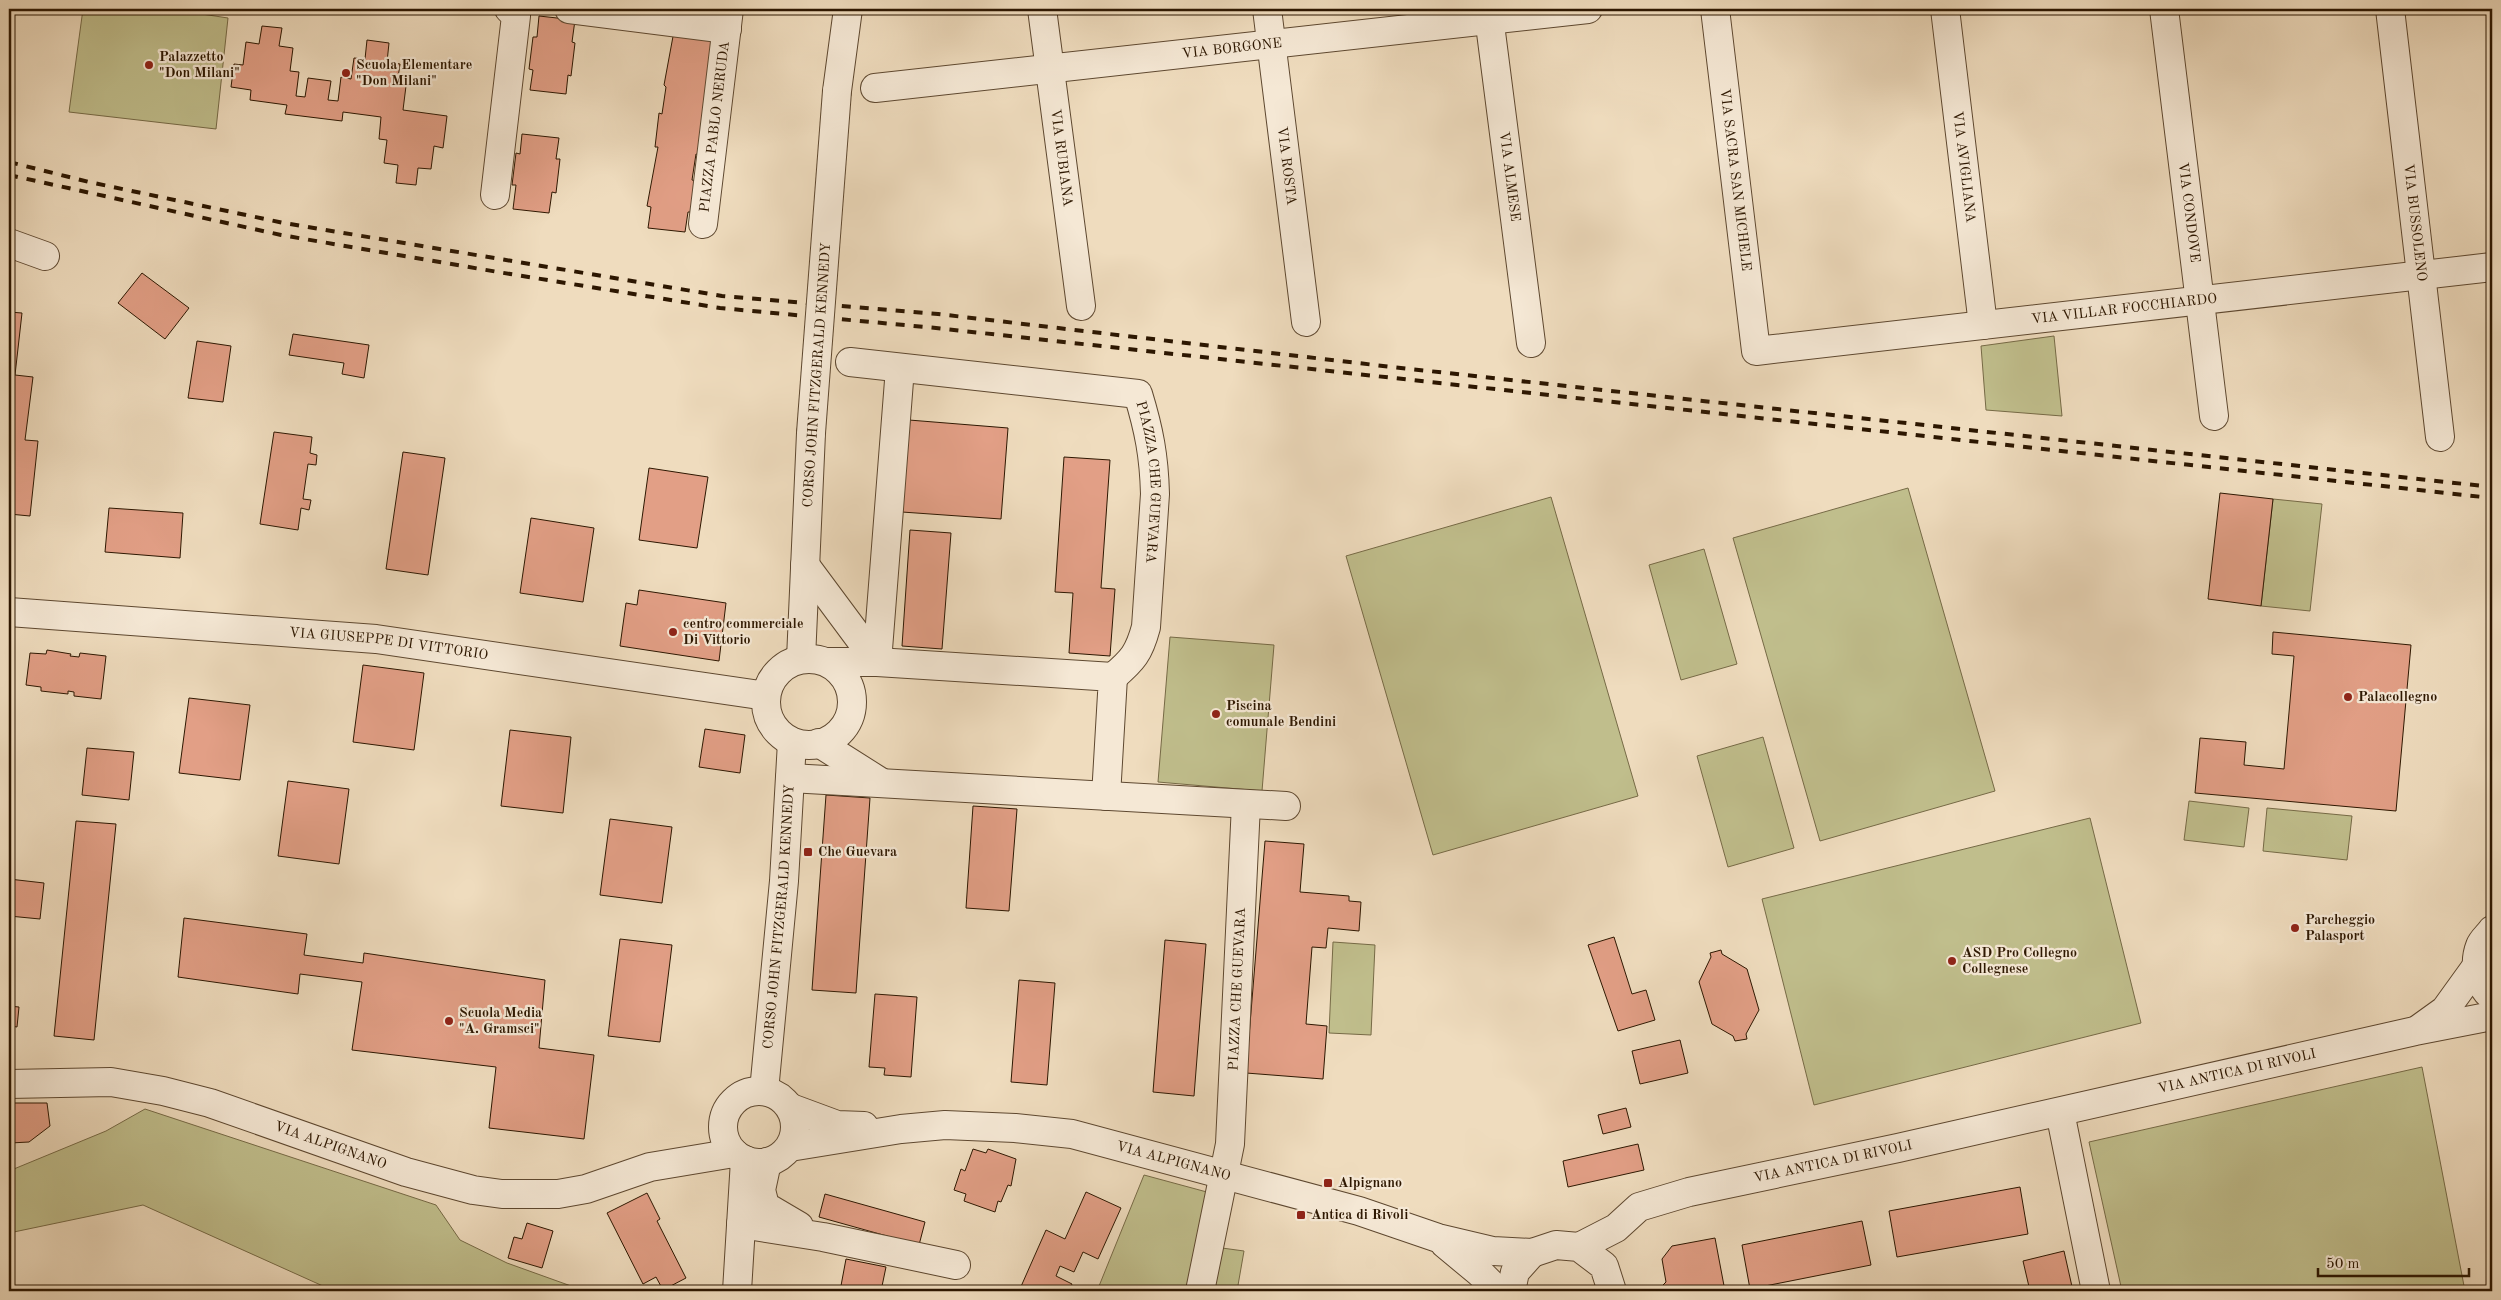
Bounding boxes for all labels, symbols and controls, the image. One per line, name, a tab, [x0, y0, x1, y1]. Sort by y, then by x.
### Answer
street label: VIA BORGONE	[1181, 36, 1283, 61]
street label: PIAZZA PABLO NERUDA	[697, 40, 732, 213]
place label: Palazzetto "Don Milani"	[159, 50, 240, 80]
place label: Scuola Elementare "Don Milani"	[356, 58, 472, 88]
marker: Palazzetto "Don Milani"	[143, 59, 155, 71]
marker: Scuola Elementare "Don Milani"	[340, 67, 352, 79]
street label: VIA SACRA SAN MICHELE	[1718, 88, 1753, 272]
street label: VIA RUBIANA	[1048, 108, 1075, 208]
street label: VIA AVIGLIANA	[1950, 110, 1978, 224]
street label: VIA ROSTA	[1275, 126, 1298, 206]
street label: VIA ALMESE	[1497, 131, 1522, 223]
street label: VIA CONDOVE	[2176, 161, 2202, 263]
street label: VIA BUSSOLENO	[2401, 163, 2429, 282]
street label: CORSO JOHN FITZGERALD KENNEDY	[801, 242, 833, 508]
street label: VIA VILLAR FOCCHIARDO	[2031, 291, 2218, 327]
street label: PIAZZA CHE GUEVARA	[1133, 399, 1162, 564]
place label: centro commerciale Di Vittorio	[683, 617, 804, 647]
street label: VIA GIUSEPPE DI VITTORIO	[289, 626, 489, 662]
marker: centro commerciale Di Vittorio	[667, 626, 679, 638]
place label: Palacollegno	[2358, 690, 2437, 704]
marker: Palacollegno	[2342, 691, 2354, 703]
place label: Piscina comunale Bendini	[1226, 699, 1336, 729]
marker: Piscina comunale Bendini	[1210, 708, 1222, 720]
street label: CORSO JOHN FITZGERALD KENNEDY	[761, 784, 797, 1050]
place label: Che Guevara	[818, 845, 897, 859]
marker: Che Guevara	[802, 846, 814, 858]
street label: PIAZZA CHE GUEVARA	[1226, 907, 1248, 1071]
place label: Parcheggio Palasport	[2305, 913, 2375, 943]
marker: Parcheggio Palasport	[2289, 922, 2301, 934]
place label: ASD Pro Collegno Collegnese	[1962, 946, 2077, 976]
marker: ASD Pro Collegno Collegnese	[1946, 955, 1958, 967]
place label: Scuola Media "A. Gramsci"	[459, 1006, 542, 1036]
marker: Scuola Media "A. Gramsci"	[443, 1015, 455, 1027]
street label: VIA ANTICA DI RIVOLI	[2156, 1047, 2317, 1096]
street label: VIA ALPIGNANO	[273, 1119, 389, 1172]
street label: VIA ANTICA DI RIVOLI	[1752, 1138, 1914, 1185]
street label: VIA ALPIGNANO	[1115, 1139, 1232, 1183]
place label: Alpignano	[1338, 1176, 1402, 1190]
marker: Alpignano	[1322, 1177, 1334, 1189]
place label: Antica di Rivoli	[1311, 1208, 1408, 1222]
marker: Antica di Rivoli	[1295, 1209, 1307, 1221]
scale bar	[2318, 1245, 2470, 1277]
text: 50 m	[2326, 1257, 2360, 1272]

